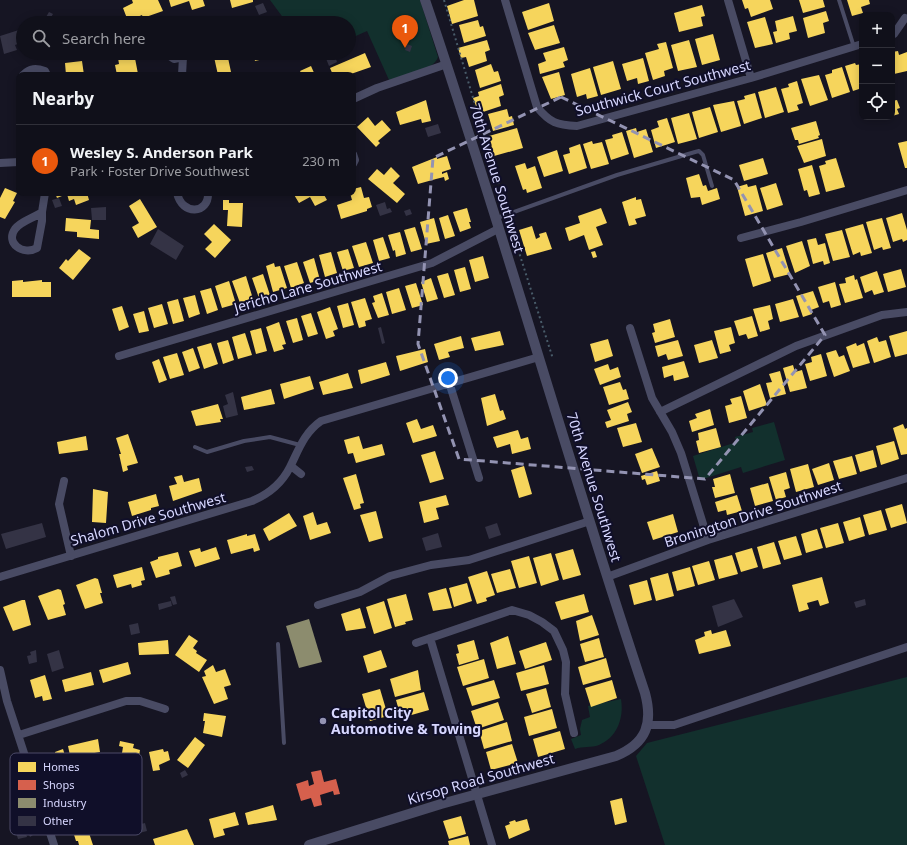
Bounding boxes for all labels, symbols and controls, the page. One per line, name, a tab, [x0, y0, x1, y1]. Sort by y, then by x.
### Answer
map controls	[859, 12, 895, 120]
button: +	[859, 12, 895, 48]
pin: 1	[392, 15, 418, 48]
search box	[16, 16, 356, 60]
icon: search	[30, 27, 52, 49]
text: Search here	[62, 28, 145, 48]
button: −	[859, 48, 895, 84]
street label: Southwick Court Southwest	[573, 55, 753, 120]
button: locate	[859, 84, 895, 120]
text: Nearby	[32, 87, 94, 110]
street label: 70th Avenue Southwest	[466, 101, 529, 255]
text: Wesley S. Anderson Park	[70, 142, 253, 162]
text: 1	[41, 152, 49, 170]
text: 230 m	[302, 152, 340, 170]
text: Park · Foster Drive Southwest	[70, 162, 249, 180]
street label: Jericho Lane Southwest	[230, 256, 384, 317]
your location	[438, 368, 458, 388]
street label: 70th Avenue Southwest	[563, 410, 626, 564]
street label: Bronington Drive Southwest	[662, 476, 844, 551]
street label: Shalom Drive Southwest	[68, 487, 228, 550]
place label: Capitol City Automotive & Towing	[331, 703, 481, 738]
marker: Capitol City Automotive & Towing	[318, 716, 328, 726]
street label: Kirsop Road Southwest	[405, 748, 557, 809]
legend	[10, 753, 142, 835]
text: Homes	[43, 759, 80, 774]
text: Shops	[43, 777, 75, 792]
text: Industry	[43, 795, 87, 810]
text: Other	[43, 813, 74, 828]

